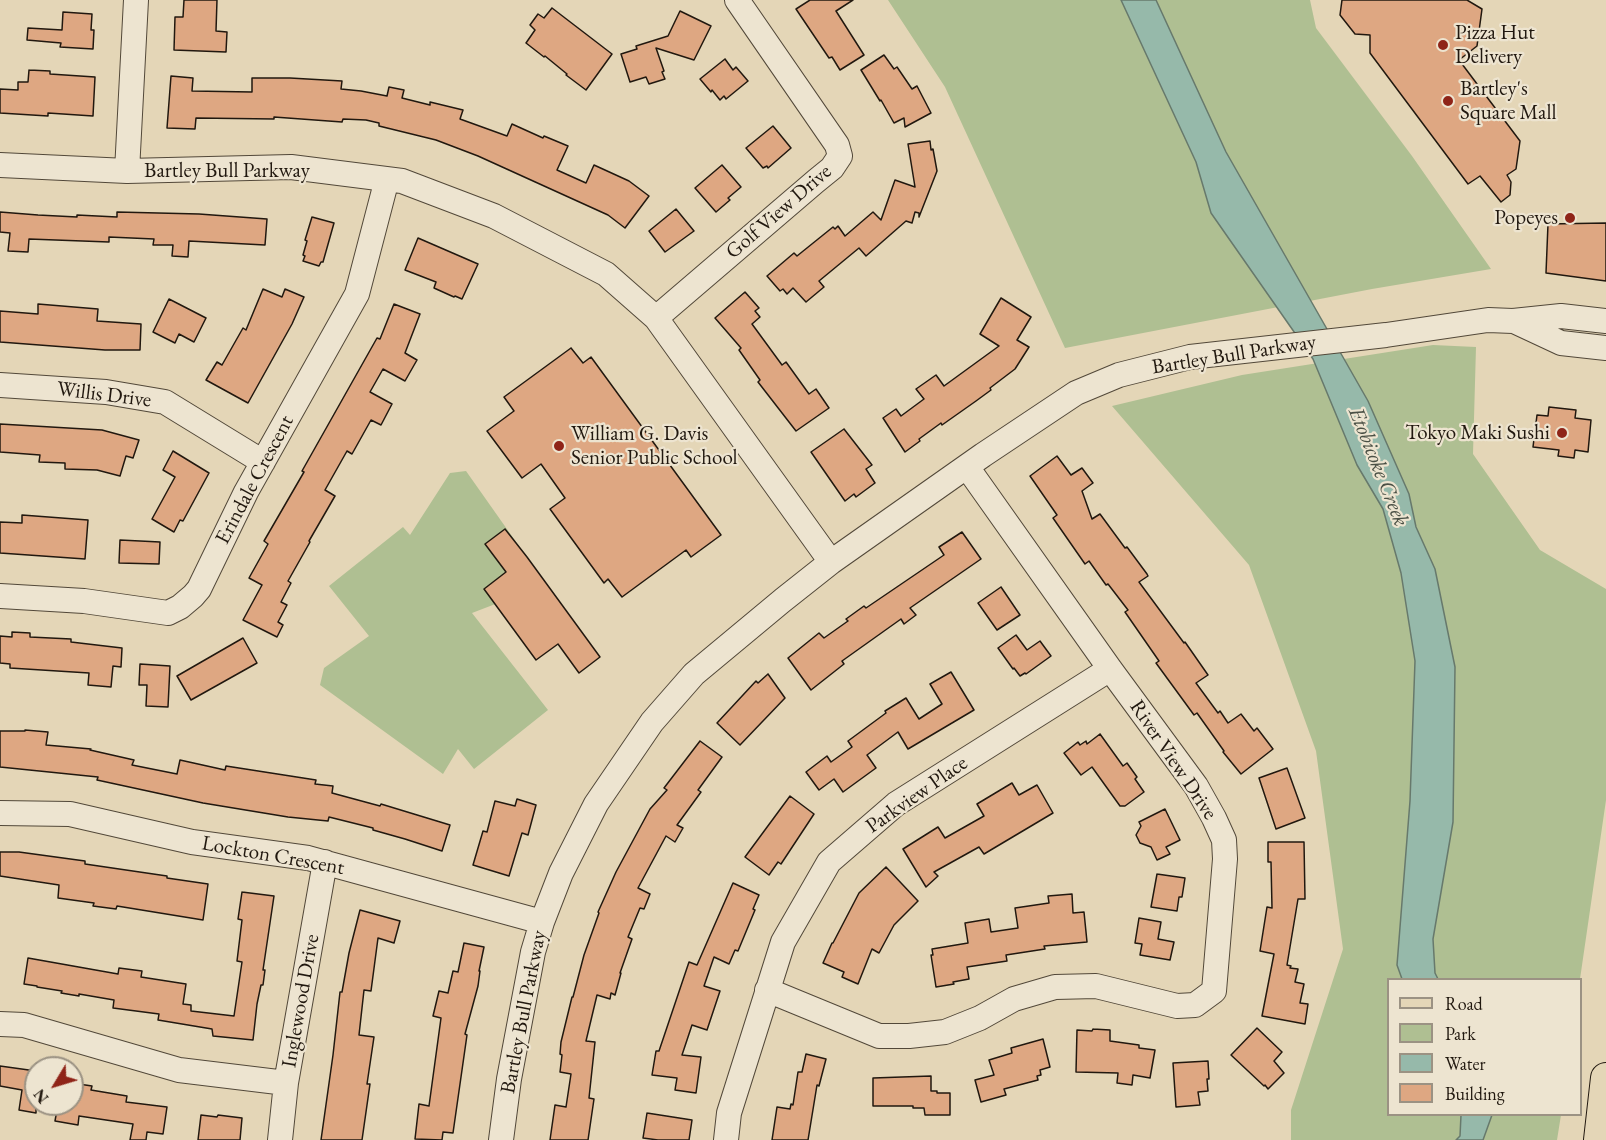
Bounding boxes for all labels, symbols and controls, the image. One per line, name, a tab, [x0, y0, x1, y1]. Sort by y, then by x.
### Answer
place label: Pizza Hut Delivery	[1455, 20, 1535, 70]
marker: Pizza Hut Delivery	[1436, 38, 1450, 52]
place label: Bartley's Square Mall	[1460, 76, 1557, 126]
marker: Bartley's Square Mall	[1441, 94, 1455, 108]
street label: Bartley Bull Parkway	[144, 158, 310, 184]
street label: Golf View Drive	[721, 159, 837, 265]
place label: Popeyes	[1494, 205, 1558, 231]
marker: Popeyes	[1563, 211, 1577, 225]
street label: Bartley Bull Parkway	[1150, 330, 1318, 380]
street label: Willis Drive	[55, 377, 153, 413]
water label: Etobicoke Creek	[1342, 404, 1414, 530]
street label: Erindale Crescent	[210, 411, 300, 549]
place label: Tokyo Maki Sushi	[1405, 420, 1550, 446]
place label: William G. Davis Senior Public School	[571, 421, 738, 471]
marker: Tokyo Maki Sushi	[1555, 426, 1569, 440]
marker: William G. Davis Senior Public School	[552, 439, 566, 453]
street label: River View Drive	[1124, 695, 1222, 825]
street label: Parkview Place	[861, 751, 973, 839]
street label: Lockton Crescent	[200, 831, 346, 881]
street label: Bartley Bull Parkway	[496, 928, 552, 1096]
street label: Inglewood Drive	[277, 932, 325, 1070]
legend	[1387, 978, 1582, 1116]
text: Road	[1445, 992, 1483, 1015]
text: Park	[1445, 1022, 1476, 1045]
text: Water	[1445, 1052, 1486, 1075]
north arrow	[24, 1056, 84, 1116]
text: Building	[1445, 1082, 1505, 1105]
text: N	[29, 1085, 53, 1108]

